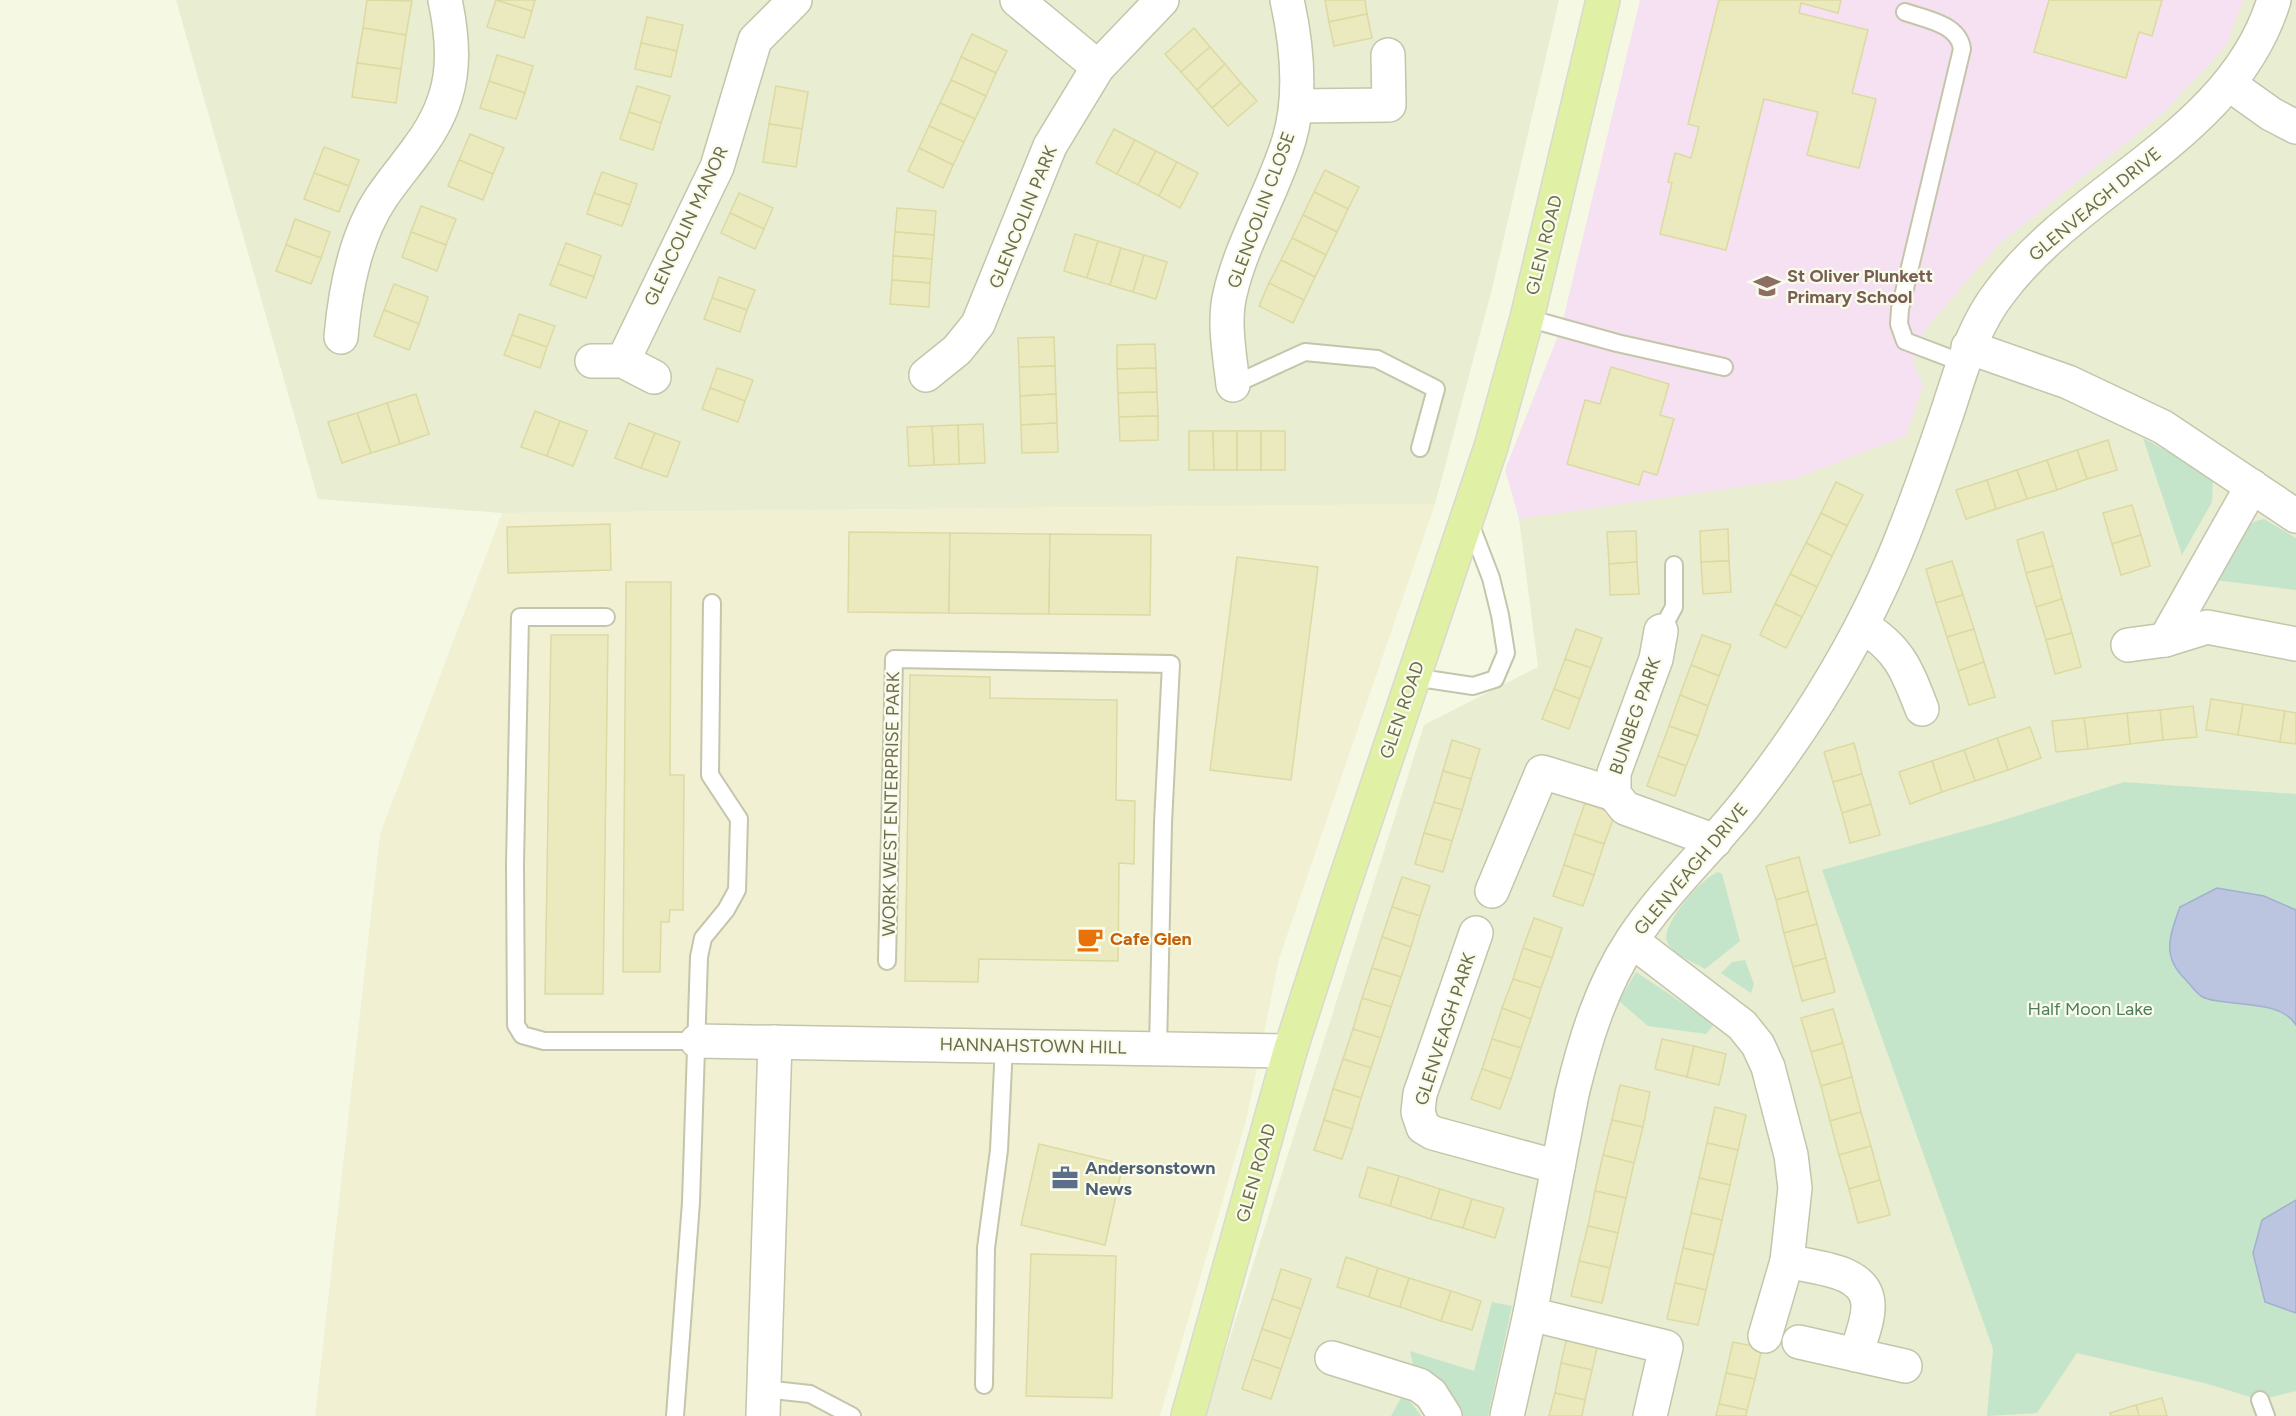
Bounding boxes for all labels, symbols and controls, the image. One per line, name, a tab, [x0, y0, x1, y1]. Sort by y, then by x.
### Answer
street label: GLENCOLIN CLOSE	[1222, 129, 1300, 291]
street label: GLENCOLIN PARK	[984, 142, 1062, 292]
street label: GLENVEAGH DRIVE	[2024, 142, 2166, 266]
street label: GLENCOLIN MANOR	[639, 143, 733, 309]
street label: GLEN ROAD	[1521, 193, 1567, 297]
place label: St Oliver Plunkett Primary School	[1787, 265, 1933, 308]
school or university icon: St Oliver Plunkett Primary School	[1752, 271, 1782, 301]
street label: BUNBEG PARK	[1605, 655, 1665, 777]
street label: GLEN ROAD	[1375, 658, 1429, 762]
street label: WORK WEST ENTERPRISE PARK	[878, 671, 904, 937]
street label: GLENVEAGH DRIVE	[1629, 798, 1753, 940]
cafe icon: Cafe Glen	[1075, 924, 1105, 954]
place label: Cafe Glen	[1110, 928, 1192, 950]
street label: GLENVEAGH PARK	[1410, 950, 1480, 1108]
park label: Half Moon Lake	[2027, 998, 2153, 1020]
street label: HANNAHSTOWN HILL	[939, 1033, 1127, 1059]
street label: GLEN ROAD	[1231, 1121, 1281, 1225]
place label: Andersonstown News	[1085, 1157, 1215, 1200]
office icon: Andersonstown News	[1050, 1163, 1080, 1193]

